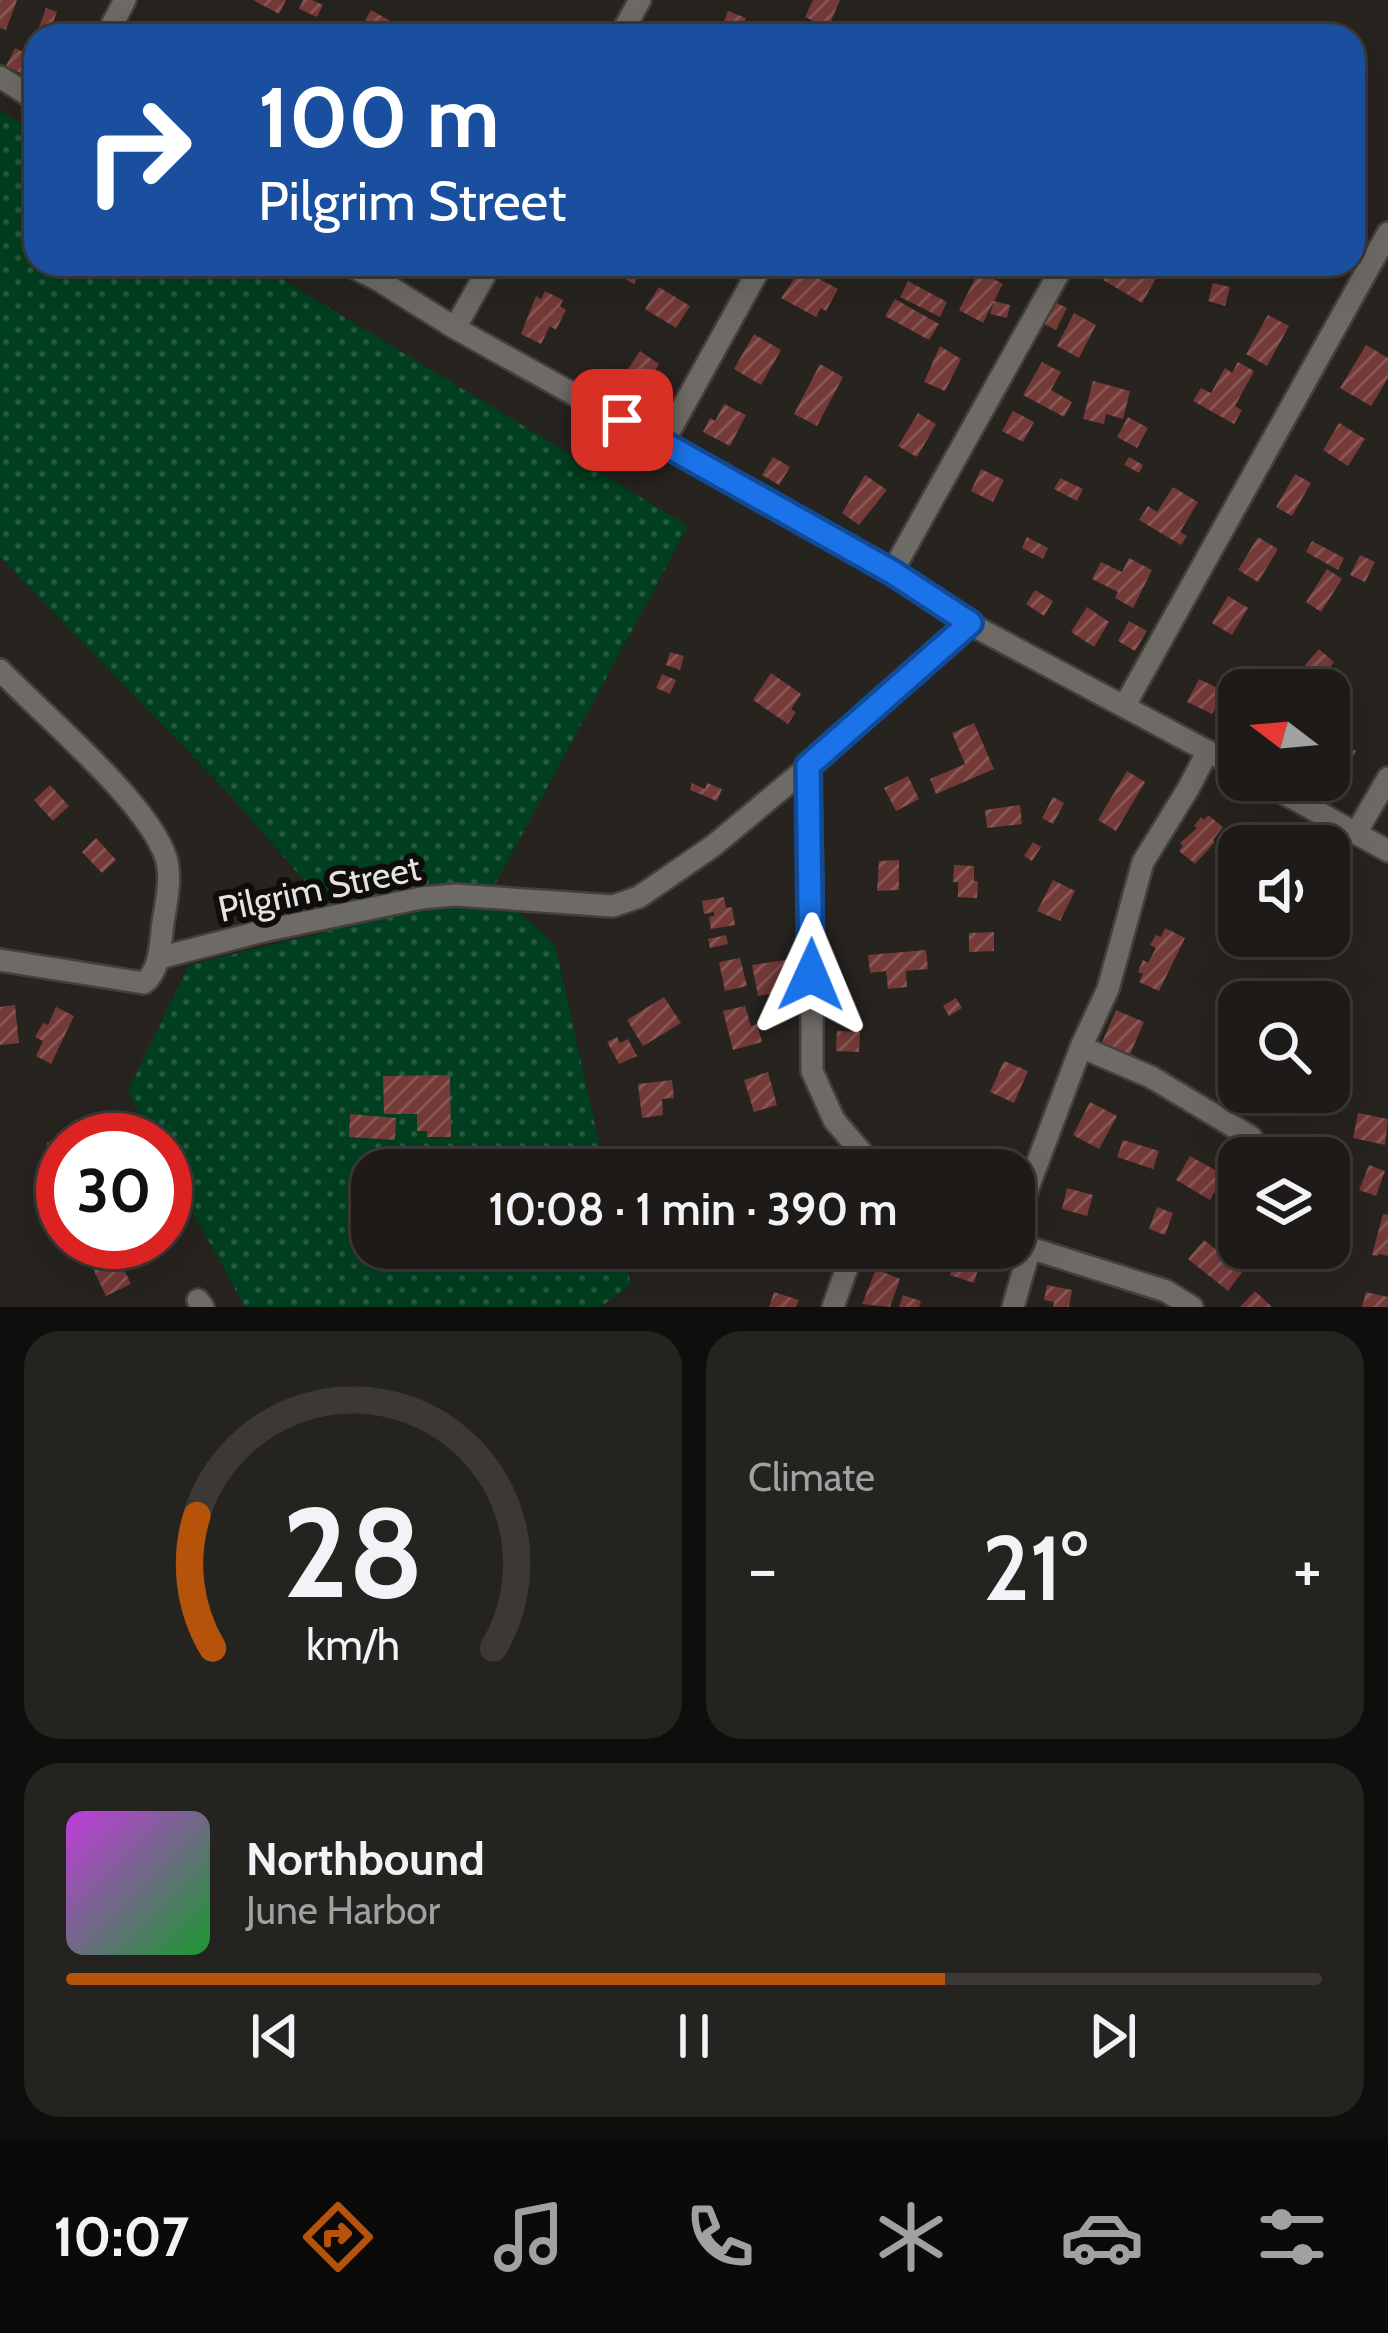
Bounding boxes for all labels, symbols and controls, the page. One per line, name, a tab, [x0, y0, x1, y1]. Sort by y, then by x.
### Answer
text: 100 m	[258, 66, 500, 168]
icon: right	[60, 72, 216, 228]
text: Pilgrim Street	[258, 168, 566, 234]
pin	[571, 369, 673, 471]
icon: arrive	[589, 387, 655, 453]
north arrow	[1218, 669, 1350, 801]
map controls	[1218, 669, 1350, 1269]
button: sound	[1218, 825, 1350, 957]
street label: Pilgrim Street	[214, 845, 424, 931]
position arrow	[748, 912, 874, 1038]
button: search	[1218, 981, 1350, 1113]
speed limit sign: 30	[36, 1113, 192, 1269]
button: layers	[1218, 1137, 1350, 1269]
text: 10:08 · 1 min · 390 m	[489, 1182, 897, 1236]
text: Climate	[748, 1453, 875, 1501]
text: 28	[282, 1477, 424, 1628]
text: 21°	[982, 1513, 1088, 1623]
text: −	[748, 1528, 777, 1609]
text: +	[1293, 1528, 1322, 1609]
text: km/h	[306, 1619, 400, 1671]
text: Northbound	[246, 1832, 485, 1886]
text: June Harbor	[246, 1886, 440, 1934]
icon: previous	[242, 2003, 308, 2069]
icon: pause	[661, 2003, 727, 2069]
icon: next	[1080, 2003, 1146, 2069]
icon: directions	[296, 2195, 380, 2279]
icon: music	[487, 2195, 571, 2279]
icon: phone	[678, 2195, 762, 2279]
icon: climate	[869, 2195, 953, 2279]
icon: car	[1060, 2195, 1144, 2279]
icon: filters	[1250, 2195, 1334, 2279]
text: 10:07	[53, 2204, 189, 2270]

